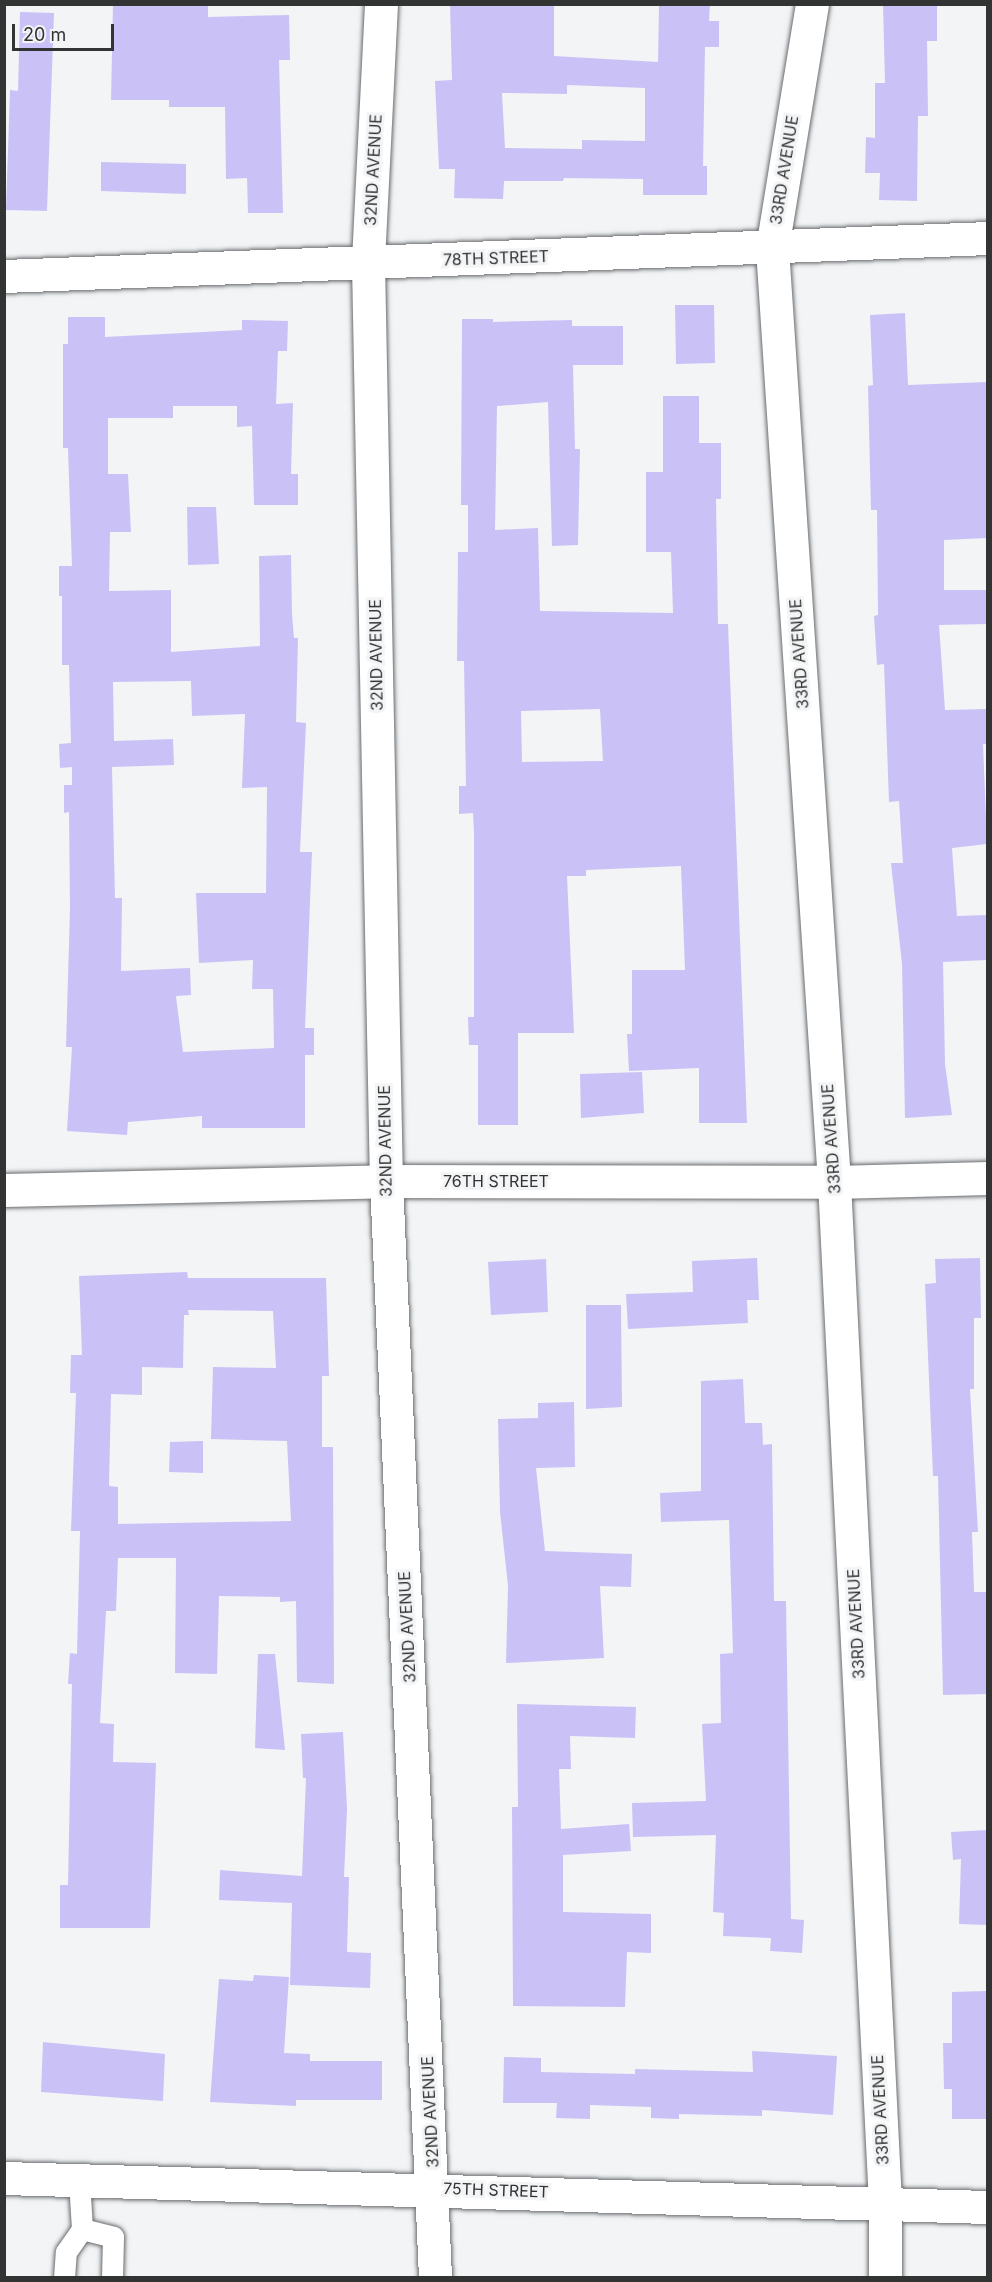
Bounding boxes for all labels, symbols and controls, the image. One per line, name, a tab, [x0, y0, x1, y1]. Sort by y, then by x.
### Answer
scale bar	[15, 12, 117, 50]
text: 20 m	[23, 24, 66, 45]
street label: 32ND AVENUE	[360, 114, 386, 226]
street label: 33RD AVENUE	[766, 114, 802, 226]
street label: 78TH STREET	[443, 247, 549, 269]
street label: 33RD AVENUE	[786, 598, 812, 710]
street label: 32ND AVENUE	[365, 599, 387, 711]
street label: 33RD AVENUE	[818, 1083, 844, 1195]
street label: 32ND AVENUE	[374, 1085, 396, 1197]
street label: 76TH STREET	[443, 1171, 549, 1191]
street label: 33RD AVENUE	[844, 1568, 868, 1680]
street label: 32ND AVENUE	[394, 1571, 420, 1683]
street label: 33RD AVENUE	[868, 2054, 892, 2166]
street label: 32ND AVENUE	[417, 2056, 443, 2168]
street label: 75TH STREET	[443, 2179, 549, 2201]

